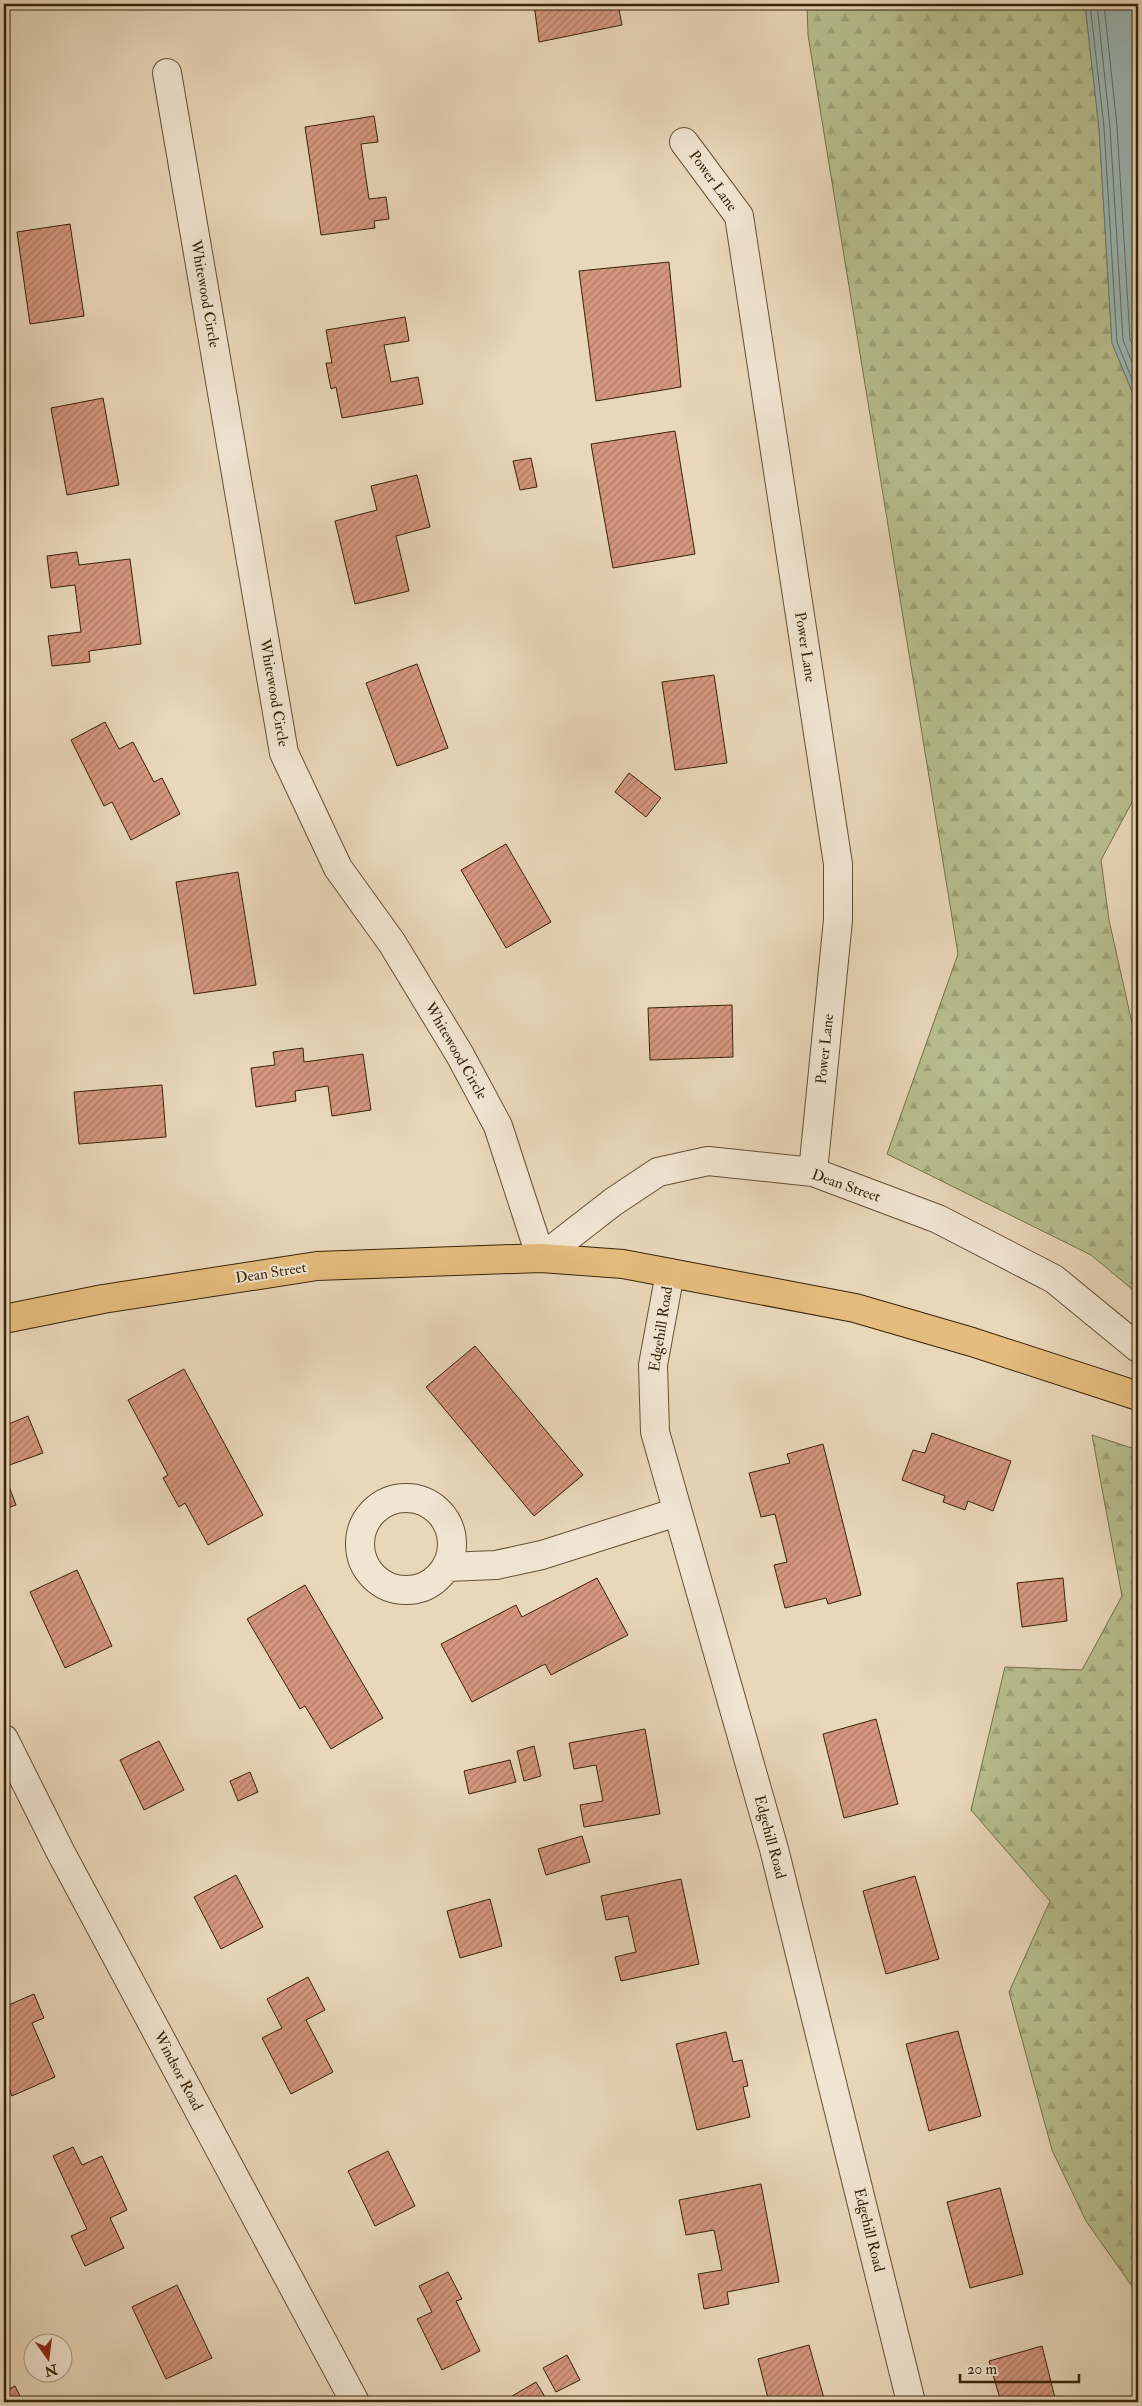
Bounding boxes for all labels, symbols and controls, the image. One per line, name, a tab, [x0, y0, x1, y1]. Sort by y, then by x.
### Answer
street label: Power Lane	[685, 147, 741, 215]
street label: Whitewood Circle	[186, 238, 224, 349]
street label: Power Lane	[790, 611, 820, 683]
street label: Whitewood Circle	[255, 637, 293, 748]
street label: Whitewood Circle	[420, 998, 491, 1103]
street label: Power Lane	[812, 1013, 838, 1085]
street label: Dean Street	[809, 1165, 883, 1207]
street label: Dean Street	[234, 1258, 308, 1288]
street label: Edgehill Road	[645, 1284, 677, 1373]
street label: Edgehill Road	[750, 1793, 790, 1882]
street label: Windsor Road	[149, 2027, 207, 2114]
street label: Edgehill Road	[849, 2186, 889, 2275]
north arrow	[22, 2334, 72, 2384]
scale bar	[960, 2351, 1078, 2383]
text: N	[42, 2360, 60, 2380]
text: 20 m	[967, 2360, 997, 2379]

